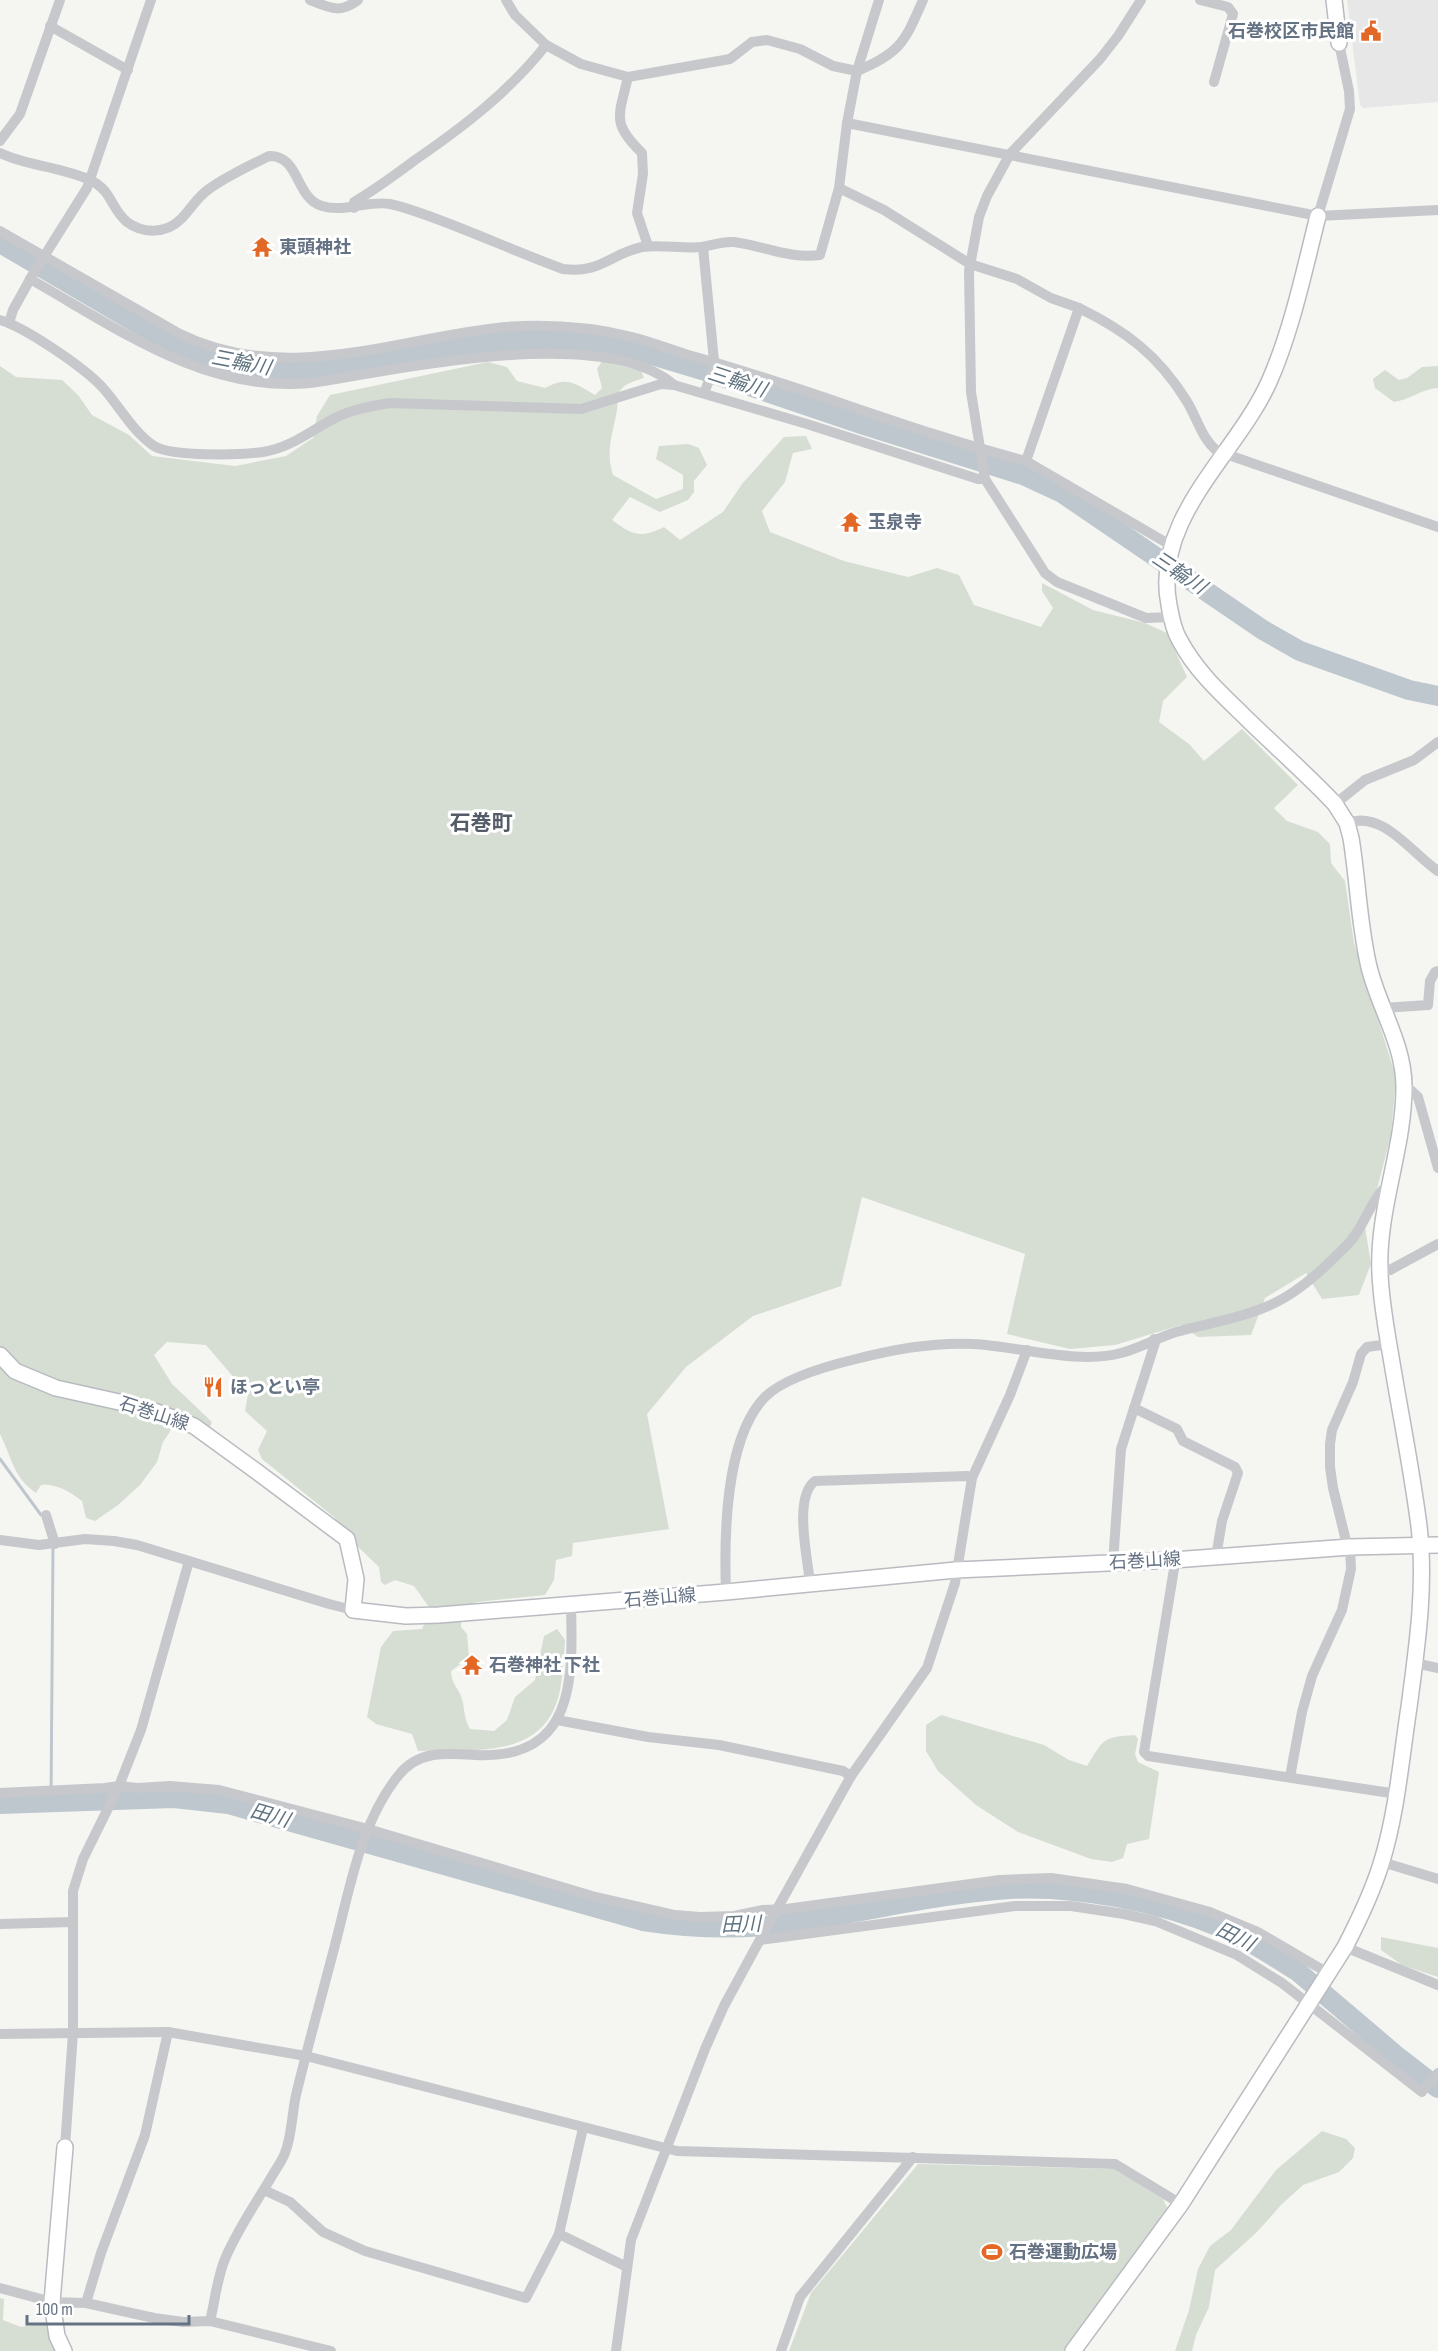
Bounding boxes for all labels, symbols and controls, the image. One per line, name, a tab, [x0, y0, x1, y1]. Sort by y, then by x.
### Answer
public building icon: 石巻校区市民館	[1359, 19, 1383, 43]
place label: 石巻校区市民館	[1228, 21, 1354, 42]
temple icon: 東頭神社	[250, 235, 274, 259]
place label: 東頭神社	[279, 237, 351, 258]
water label: 三輪川	[209, 345, 275, 381]
water label: 三輪川	[705, 361, 771, 403]
temple icon: 玉泉寺	[839, 510, 863, 534]
place label: 玉泉寺	[868, 512, 922, 533]
water label: 三輪川	[1147, 546, 1212, 601]
district label: 石巻町	[450, 811, 513, 836]
restaurant icon: ほっとい亭	[201, 1375, 225, 1399]
place label: ほっとい亭	[230, 1377, 320, 1398]
street label: 石巻山線	[117, 1393, 191, 1435]
street label: 石巻山線	[1108, 1549, 1182, 1573]
street label: 石巻山線	[623, 1584, 697, 1612]
temple icon: 石巻神社 下社	[460, 1653, 484, 1677]
place label: 石巻神社 下社	[489, 1655, 600, 1676]
water label: 田川	[247, 1799, 294, 1834]
water label: 田川	[721, 1912, 763, 1938]
water label: 田川	[1212, 1917, 1260, 1957]
sports icon: 石巻運動広場	[980, 2240, 1004, 2264]
place label: 石巻運動広場	[1009, 2242, 1117, 2263]
scale bar	[27, 2288, 189, 2326]
text: 100 m	[36, 2299, 73, 2320]

